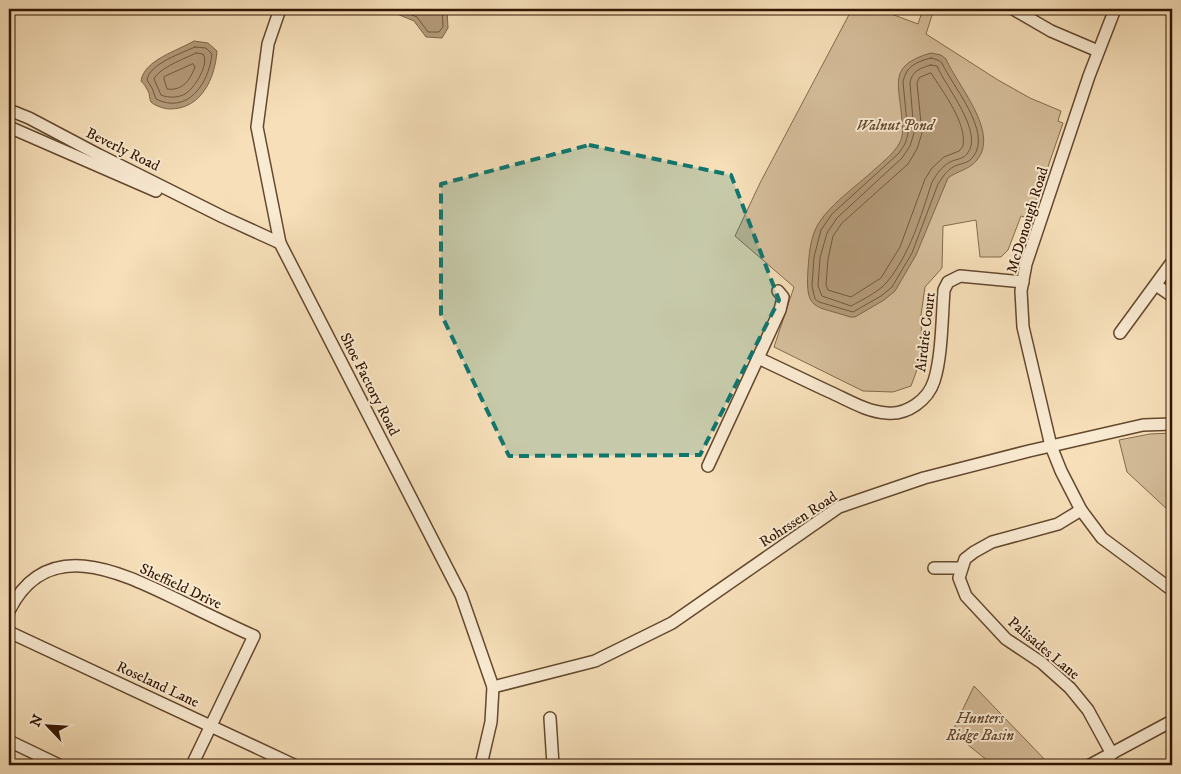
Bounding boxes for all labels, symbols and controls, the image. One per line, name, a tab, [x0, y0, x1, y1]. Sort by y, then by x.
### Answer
park label: Walnut Pond	[856, 116, 937, 135]
street label: Beverly Road	[83, 123, 163, 176]
street label: McDonough Road	[1002, 164, 1053, 276]
street label: Airdrie Court	[911, 291, 940, 373]
street label: Shoe Factory Road	[335, 330, 404, 439]
street label: Rohrssen Road	[756, 487, 841, 552]
street label: Sheffield Drive	[137, 559, 225, 614]
street label: Palisades Lane	[1004, 613, 1083, 684]
street label: Roseland Lane	[113, 657, 202, 712]
north arrow	[22, 702, 72, 752]
park label: Hunters Ridge Basin	[945, 709, 1014, 745]
text: N	[27, 711, 48, 730]

